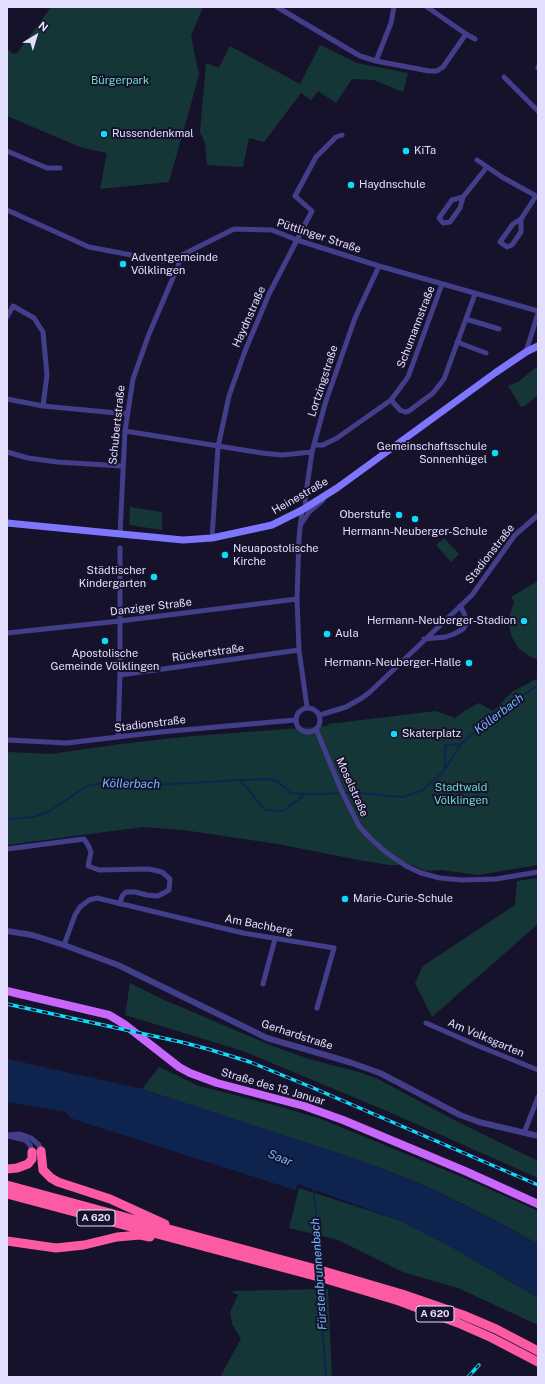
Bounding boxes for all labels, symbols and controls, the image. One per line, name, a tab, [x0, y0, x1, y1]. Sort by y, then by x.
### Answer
north arrow	[16, 16, 56, 56]
text: N	[36, 19, 50, 34]
park label: Bürgerpark	[91, 74, 149, 88]
place label: Russendenkmal	[112, 127, 194, 141]
marker: Russendenkmal	[99, 129, 109, 139]
place label: KiTa	[414, 144, 436, 158]
marker: KiTa	[401, 146, 411, 156]
place label: Haydnschule	[359, 178, 426, 192]
marker: Haydnschule	[346, 180, 356, 190]
street label: Püttlinger Straße	[275, 216, 363, 256]
place label: Adventgemeinde Völklingen	[131, 251, 218, 277]
marker: Adventgemeinde Völklingen	[118, 259, 128, 269]
street label: Haydnstraße	[230, 284, 268, 350]
street label: Schumannstraße	[394, 284, 438, 370]
street label: Lortzingstraße	[305, 344, 341, 418]
street label: Schubertstraße	[106, 385, 128, 465]
place label: Gemeinschaftsschule Sonnenhügel	[377, 440, 487, 466]
marker: Gemeinschaftsschule Sonnenhügel	[490, 448, 500, 458]
street label: Heinestraße	[270, 475, 330, 517]
place label: Oberstufe	[339, 508, 391, 522]
marker: Oberstufe	[394, 510, 404, 520]
marker: Hermann-Neuberger-Schule	[410, 514, 420, 524]
street label: Stadionstraße	[463, 522, 517, 586]
place label: Hermann-Neuberger-Schule	[342, 525, 488, 539]
place label: Neuapostolische Kirche	[233, 542, 318, 568]
marker: Neuapostolische Kirche	[220, 550, 230, 560]
place label: Städtischer Kindergarten	[79, 564, 146, 590]
marker: Städtischer Kindergarten	[149, 572, 159, 582]
street label: Danziger Straße	[109, 595, 193, 619]
place label: Hermann-Neuberger-Stadion	[367, 614, 516, 628]
marker: Hermann-Neuberger-Stadion	[519, 616, 529, 626]
place label: Aula	[335, 627, 359, 641]
marker: Aula	[322, 629, 332, 639]
marker: Apostolische Gemeinde Völklingen	[100, 636, 110, 646]
street label: Rückertstraße	[171, 641, 245, 665]
place label: Apostolische Gemeinde Völklingen	[51, 647, 159, 673]
place label: Hermann-Neuberger-Halle	[324, 656, 461, 670]
marker: Hermann-Neuberger-Halle	[464, 658, 474, 668]
water label: Köllerbach	[471, 691, 527, 737]
street label: Stadionstraße	[113, 713, 187, 735]
place label: Skaterplatz	[402, 727, 461, 741]
marker: Skaterplatz	[389, 729, 399, 739]
street label: Moselstraße	[333, 755, 371, 819]
water label: Köllerbach	[102, 776, 160, 792]
park label: Stadtwald Völklingen	[434, 781, 488, 807]
place label: Marie-Curie-Schule	[353, 892, 453, 906]
marker: Marie-Curie-Schule	[340, 894, 350, 904]
street label: Am Bachberg	[224, 912, 294, 938]
street label: Am Volksgarten	[446, 1016, 526, 1060]
street label: Gerhardstraße	[260, 1017, 334, 1053]
street label: Straße des 13. Januar	[219, 1066, 327, 1108]
water label: Saar	[266, 1147, 294, 1169]
road number: A 620	[77, 1210, 115, 1226]
water label: Fürstenbrunnenbach	[308, 1217, 330, 1331]
road number: A 620	[416, 1306, 454, 1322]

